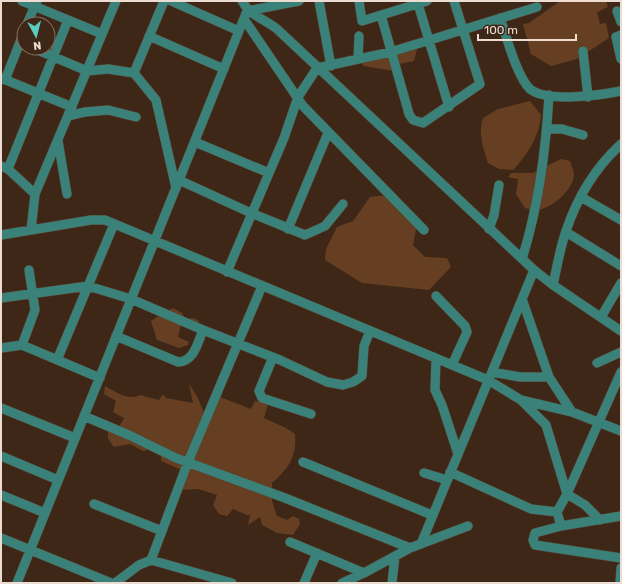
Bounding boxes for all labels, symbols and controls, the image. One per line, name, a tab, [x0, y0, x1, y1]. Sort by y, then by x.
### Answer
north arrow	[16, 16, 56, 56]
scale bar	[478, 16, 576, 42]
text: 100 m	[484, 23, 518, 37]
text: N	[32, 38, 42, 52]

